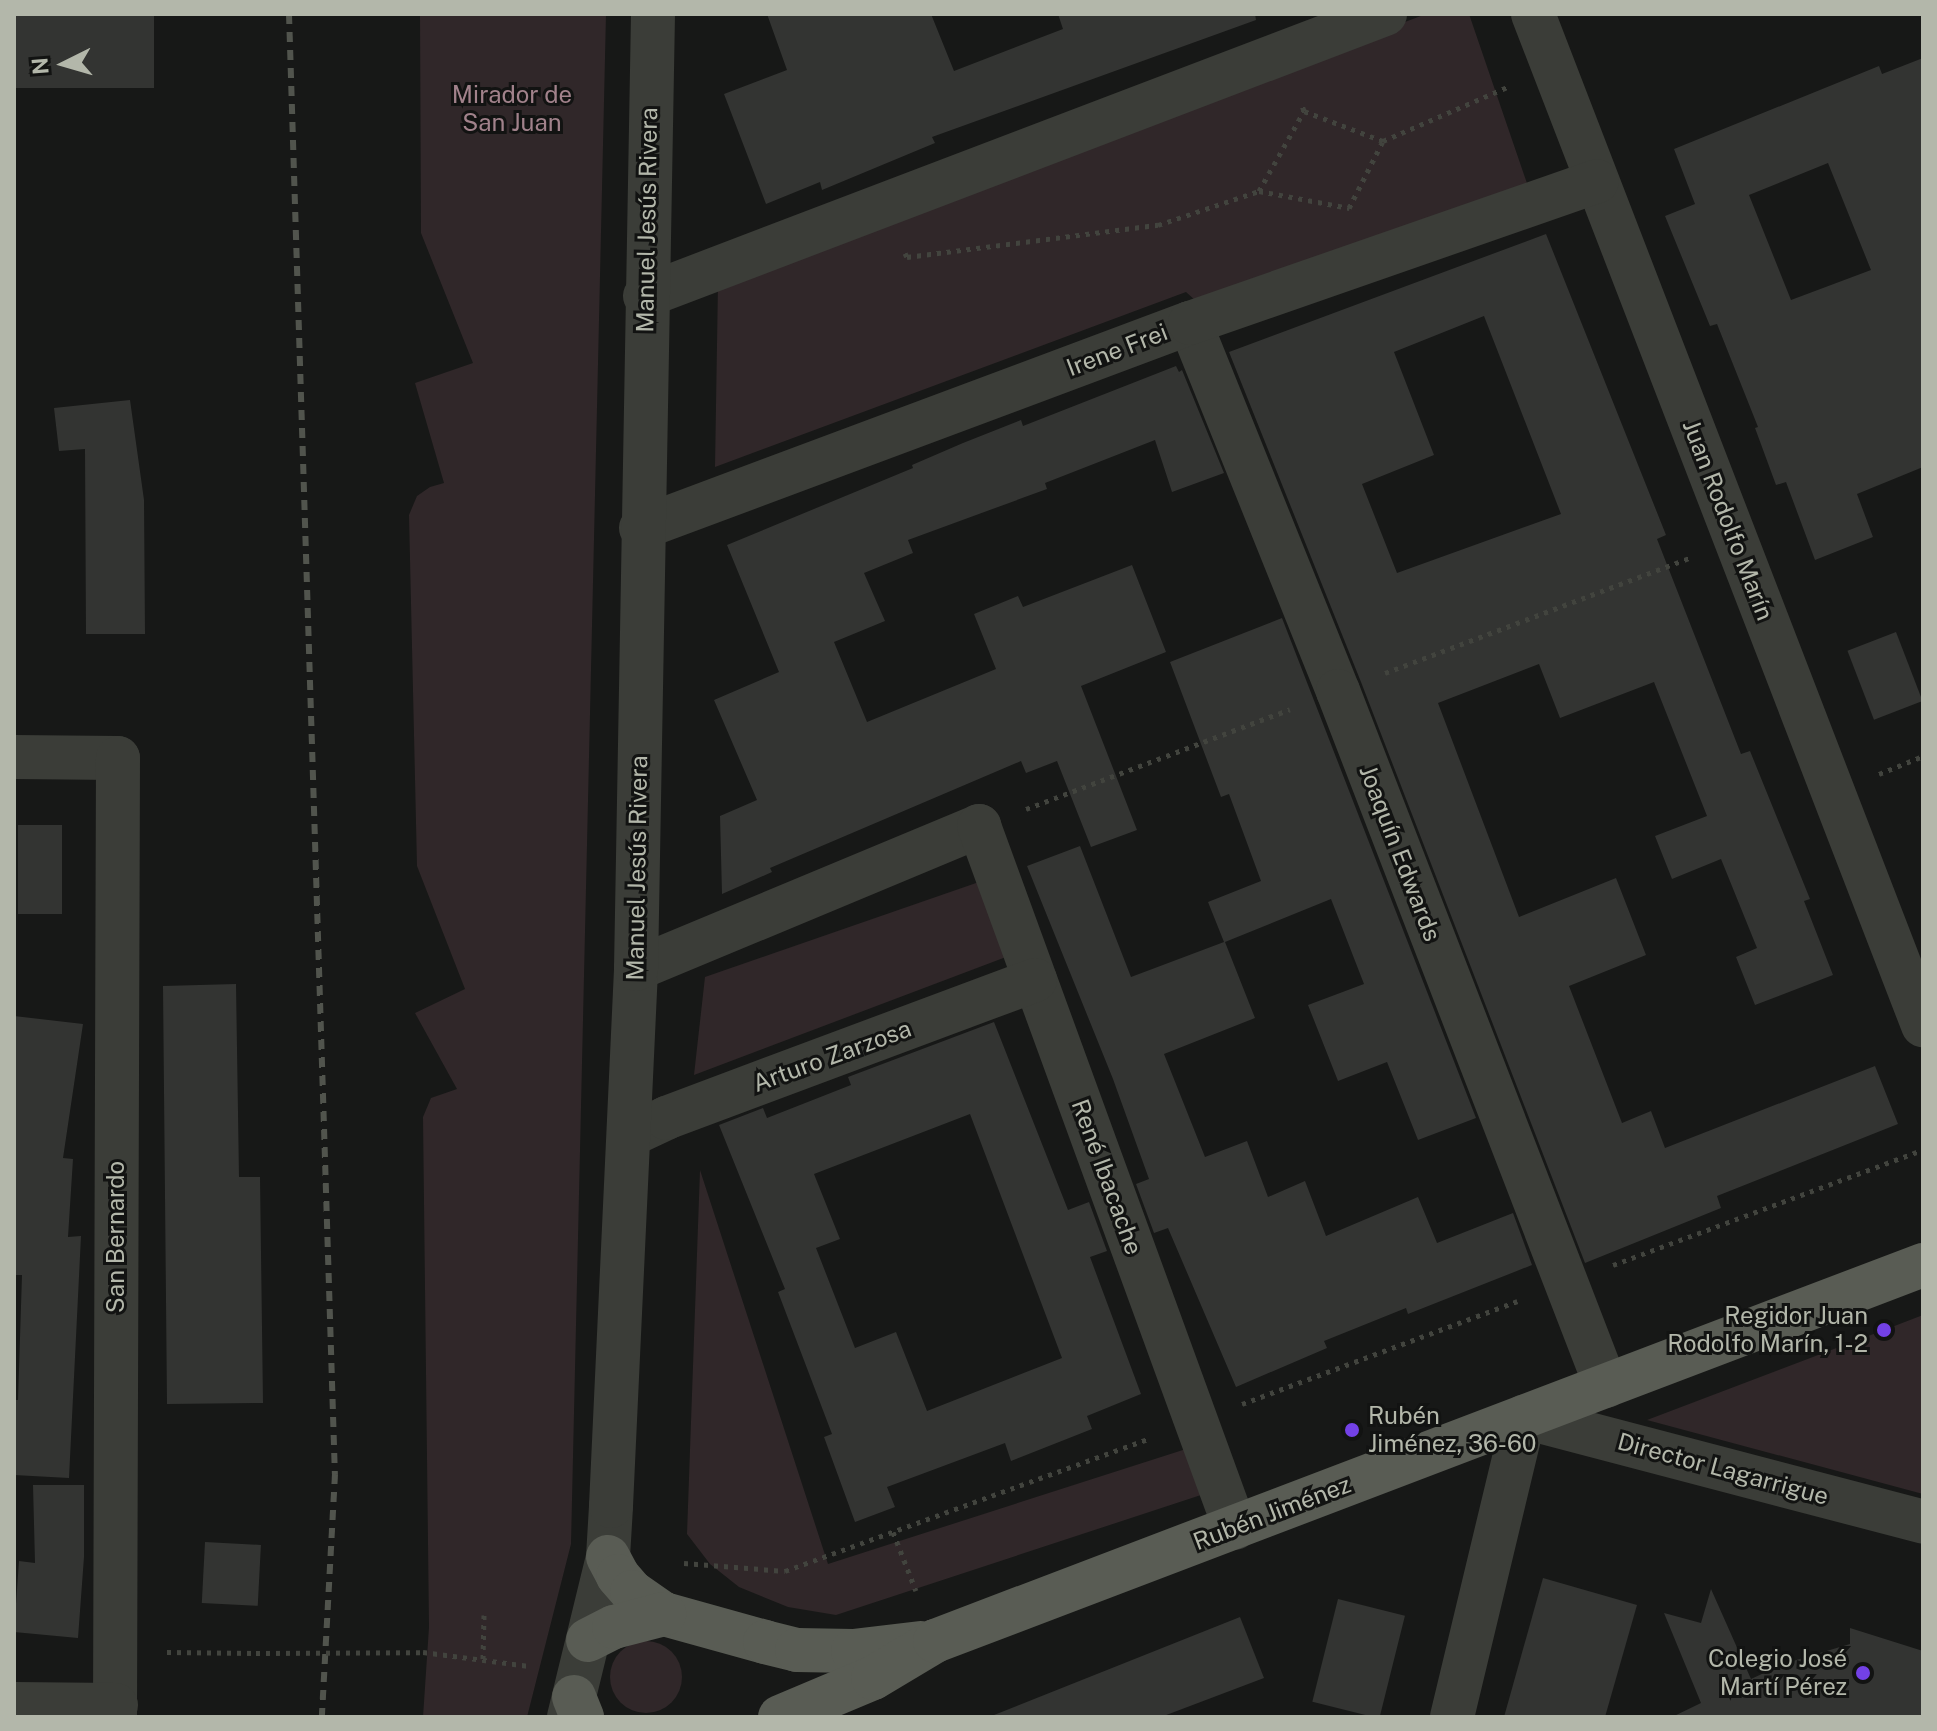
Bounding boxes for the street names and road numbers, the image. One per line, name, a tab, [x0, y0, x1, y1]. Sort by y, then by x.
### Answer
street label: Manuel Jesús Rivera	[631, 107, 663, 333]
street label: Irene Frei	[1062, 318, 1172, 382]
street label: Juan Rodolfo Marín	[1676, 416, 1780, 624]
street label: Manuel Jesús Rivera	[621, 755, 653, 981]
street label: Joaquín Edwards	[1353, 761, 1447, 945]
street label: Arturo Zarzosa	[749, 1014, 915, 1098]
street label: René Ibacache	[1066, 1095, 1148, 1259]
street label: San Bernardo	[102, 1161, 130, 1313]
street label: Director Lagarrigue	[1614, 1427, 1832, 1511]
street label: Rubén Jiménez	[1189, 1470, 1355, 1556]

